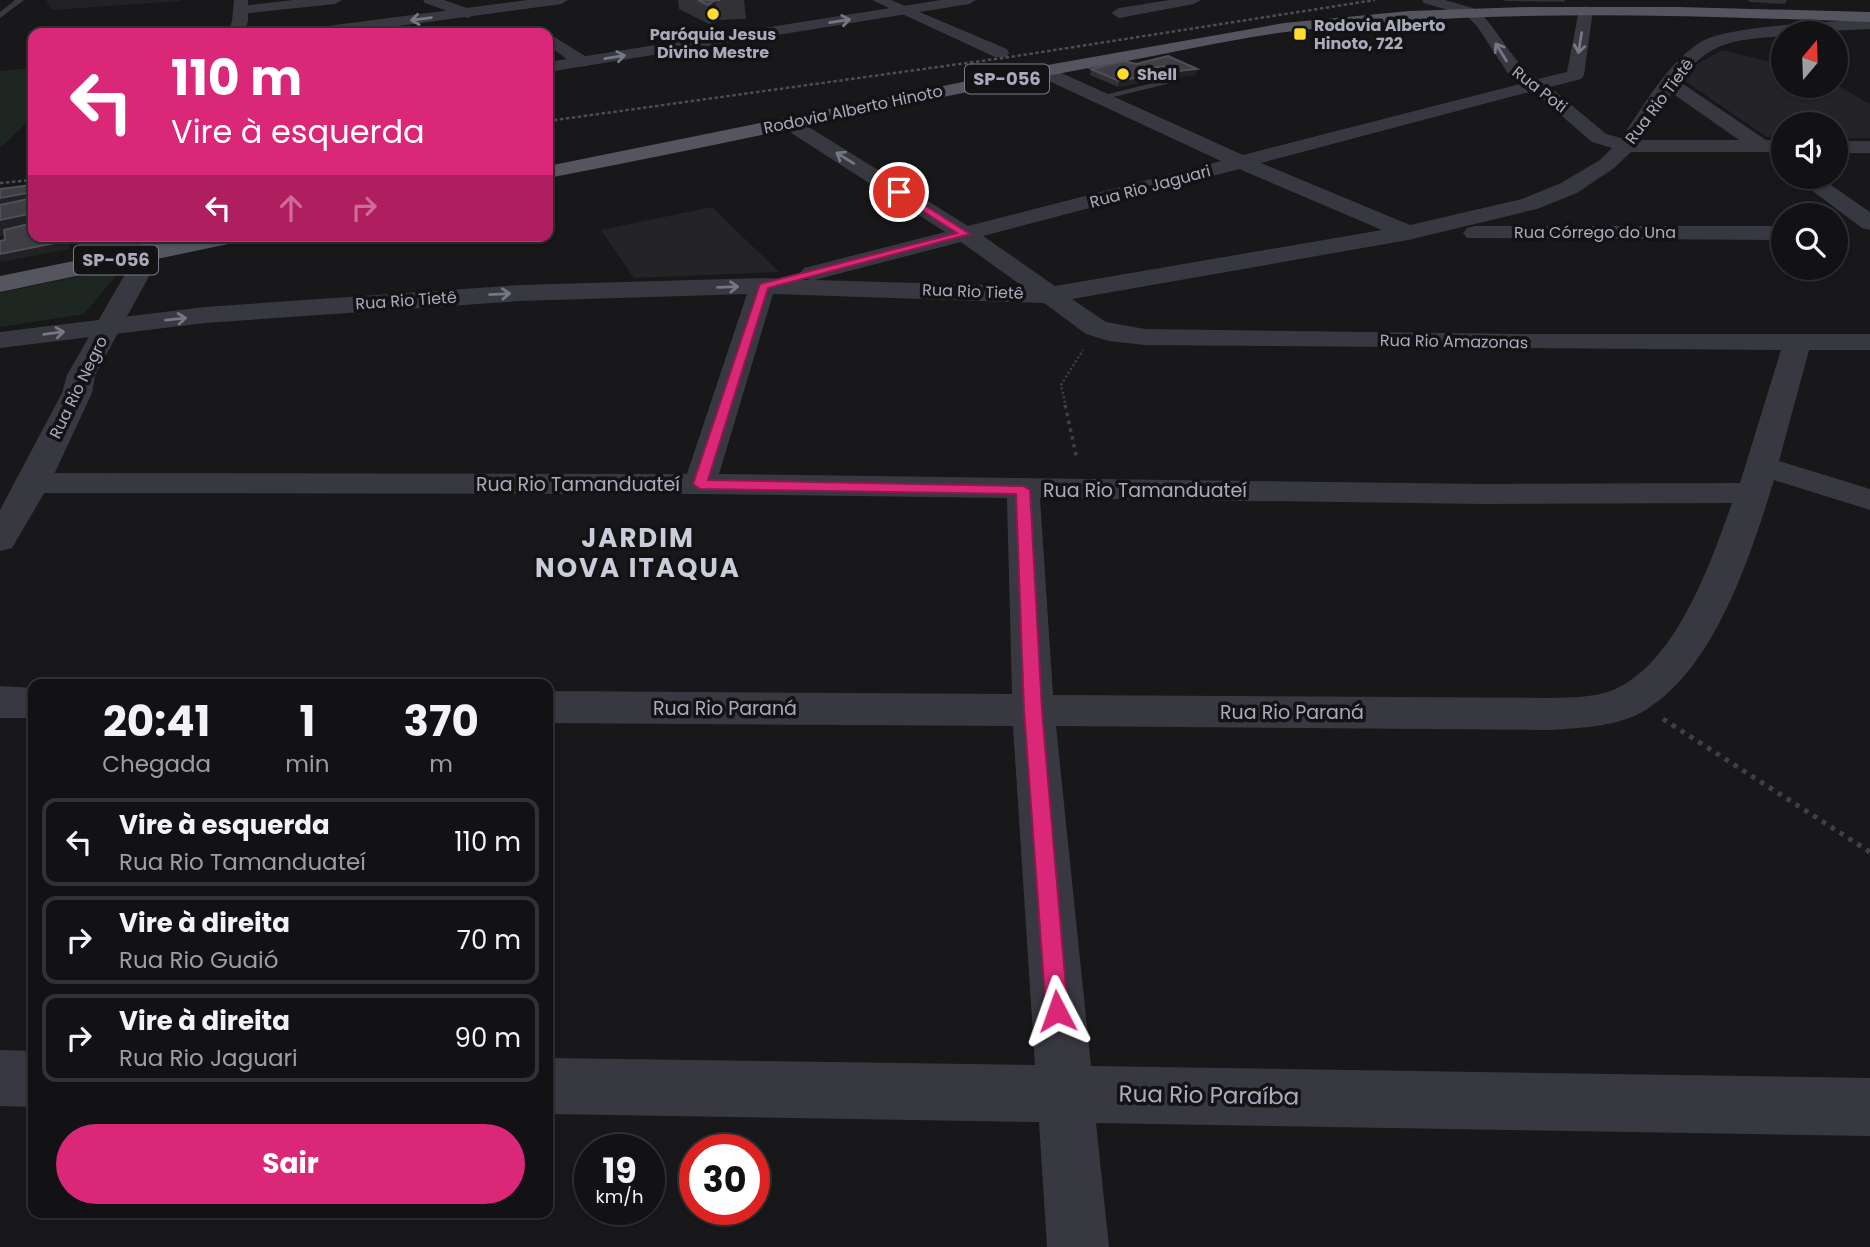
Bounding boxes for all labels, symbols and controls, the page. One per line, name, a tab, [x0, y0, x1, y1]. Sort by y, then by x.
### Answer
marker: Paróquia Jesus Divino Mestre	[705, 6, 721, 22]
one-way arrow	[410, 13, 433, 26]
one-way arrow	[828, 14, 851, 27]
place label: Rodovia Alberto Hinoto, 722	[1314, 14, 1445, 55]
north arrow	[1771, 21, 1848, 98]
map controls	[1771, 21, 1848, 280]
place label: Paróquia Jesus Divino Mestre	[650, 23, 776, 64]
marker: Rodovia Alberto Hinoto, 722	[1292, 26, 1308, 42]
one-way arrow	[1573, 31, 1586, 54]
one-way arrow	[1493, 43, 1508, 62]
text: 110 m	[171, 44, 302, 112]
one-way arrow	[603, 50, 626, 63]
street label: Rua Rio Tietê	[1620, 54, 1699, 149]
icon: left	[56, 56, 147, 147]
street label: Rua Poti	[1507, 61, 1572, 118]
place label: Shell	[1137, 63, 1177, 86]
road number: SP-056	[965, 64, 1049, 94]
marker: Shell	[1115, 66, 1131, 82]
street label: Rodovia Alberto Hinoto	[762, 79, 945, 140]
text: Vire à esquerda	[171, 109, 425, 154]
button: sound	[1771, 112, 1848, 189]
one-way arrow	[836, 151, 855, 166]
street label: Rua Rio Jaguari	[1087, 159, 1213, 214]
pin	[869, 162, 929, 222]
icon: arrive	[880, 173, 918, 211]
icon: left	[199, 189, 237, 227]
icon: ahead	[272, 189, 310, 227]
icon: right	[345, 189, 383, 227]
button: search	[1771, 203, 1848, 280]
street label: Rua Córrego do Una	[1514, 221, 1676, 244]
road number: SP-056	[74, 246, 158, 274]
street label: Rua Rio Tietê	[922, 278, 1024, 305]
one-way arrow	[716, 280, 739, 294]
street label: Rua Rio Tietê	[355, 285, 458, 316]
one-way arrow	[488, 288, 511, 301]
one-way arrow	[164, 312, 186, 325]
one-way arrow	[42, 326, 65, 339]
street label: Rua Rio Amazonas	[1380, 329, 1528, 354]
street label: Rua Rio Negro	[44, 332, 113, 442]
street label: Rua Rio Tamanduateí	[476, 471, 680, 498]
street label: Rua Rio Tamanduateí	[1043, 477, 1247, 504]
district label: JARDIM NOVA ITAQUA	[535, 520, 741, 586]
text: 20:41	[103, 692, 210, 751]
text: 1	[299, 692, 315, 751]
text: 370	[404, 692, 479, 751]
street label: Rua Rio Paraná	[653, 695, 797, 722]
street label: Rua Rio Paraná	[1220, 699, 1364, 726]
text: Chegada	[102, 748, 211, 780]
text: min	[285, 748, 329, 780]
text: m	[429, 748, 453, 780]
text: Vire à esquerda	[119, 807, 330, 843]
icon: left	[60, 823, 98, 861]
text: 110 m	[454, 824, 521, 860]
text: Rua Rio Tamanduateí	[119, 846, 366, 878]
text: Vire à direita	[119, 905, 290, 941]
icon: right	[60, 921, 98, 959]
text: 70 m	[457, 922, 521, 958]
text: Rua Rio Guaió	[119, 944, 278, 976]
position arrow	[1020, 974, 1094, 1048]
text: Vire à direita	[119, 1003, 290, 1039]
icon: right	[60, 1019, 98, 1057]
text: 90 m	[455, 1020, 521, 1056]
text: Rua Rio Jaguari	[119, 1042, 298, 1074]
street label: Rua Rio Paraíba	[1118, 1077, 1300, 1113]
button: Sair	[56, 1124, 525, 1204]
speed limit sign: 30	[679, 1134, 770, 1225]
text: 19	[602, 1146, 637, 1195]
text: km/h	[596, 1184, 643, 1209]

